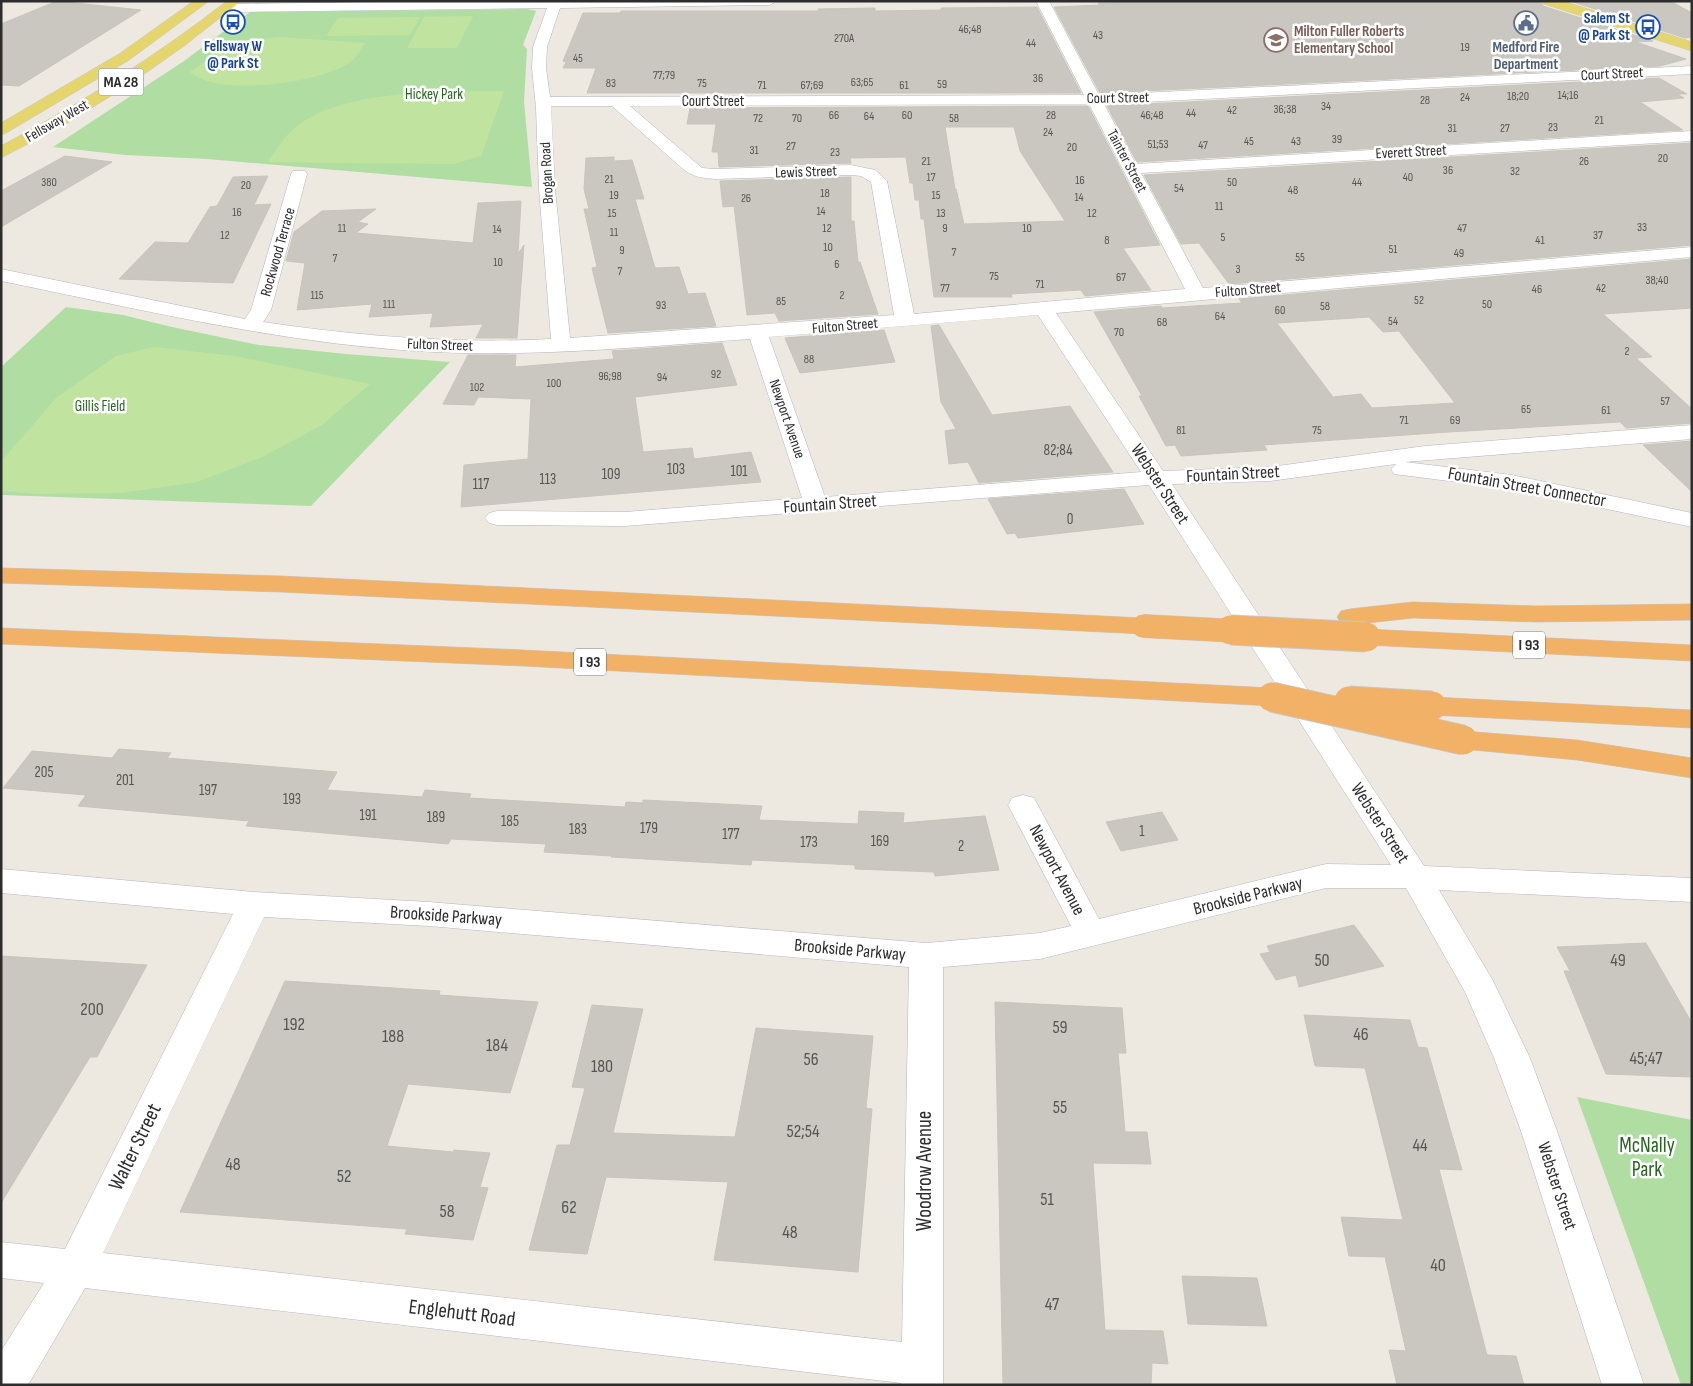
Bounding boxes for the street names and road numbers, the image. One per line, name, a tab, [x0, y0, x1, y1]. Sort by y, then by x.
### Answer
street label: Court Street	[1580, 63, 1644, 85]
road number: MA 28	[98, 68, 144, 95]
street label: Court Street	[1086, 88, 1150, 108]
street label: Court Street	[682, 92, 745, 111]
street label: Fellsway West	[22, 95, 92, 147]
street label: Tainter Street	[1102, 126, 1152, 196]
street label: Brogan Road	[536, 141, 558, 205]
street label: Everett Street	[1375, 141, 1447, 163]
street label: Lewis Street	[775, 161, 838, 183]
street label: Rockwood Terrace	[256, 205, 300, 299]
street label: Fulton Street	[1214, 278, 1282, 302]
street label: Fulton Street	[811, 314, 879, 338]
street label: Fulton Street	[407, 334, 474, 356]
street label: Newport Avenue	[765, 377, 809, 461]
street label: Webster Street	[1126, 440, 1194, 528]
street label: Fountain Street	[1186, 461, 1281, 487]
street label: Fountain Street Connector	[1446, 463, 1608, 511]
street label: Fountain Street	[783, 490, 878, 518]
road number: I 93	[1513, 632, 1545, 658]
road number: I 93	[574, 649, 606, 676]
street label: Webster Street	[1346, 779, 1414, 867]
street label: Newport Avenue	[1024, 821, 1090, 919]
street label: Brookside Parkway	[1191, 872, 1305, 920]
street label: Brookside Parkway	[389, 902, 503, 930]
street label: Brookside Parkway	[793, 935, 907, 965]
street label: Walter Street	[103, 1100, 167, 1194]
street label: Woodrow Avenue	[912, 1111, 937, 1231]
street label: Webster Street	[1533, 1139, 1581, 1233]
street label: Englehutt Road	[407, 1294, 517, 1332]

